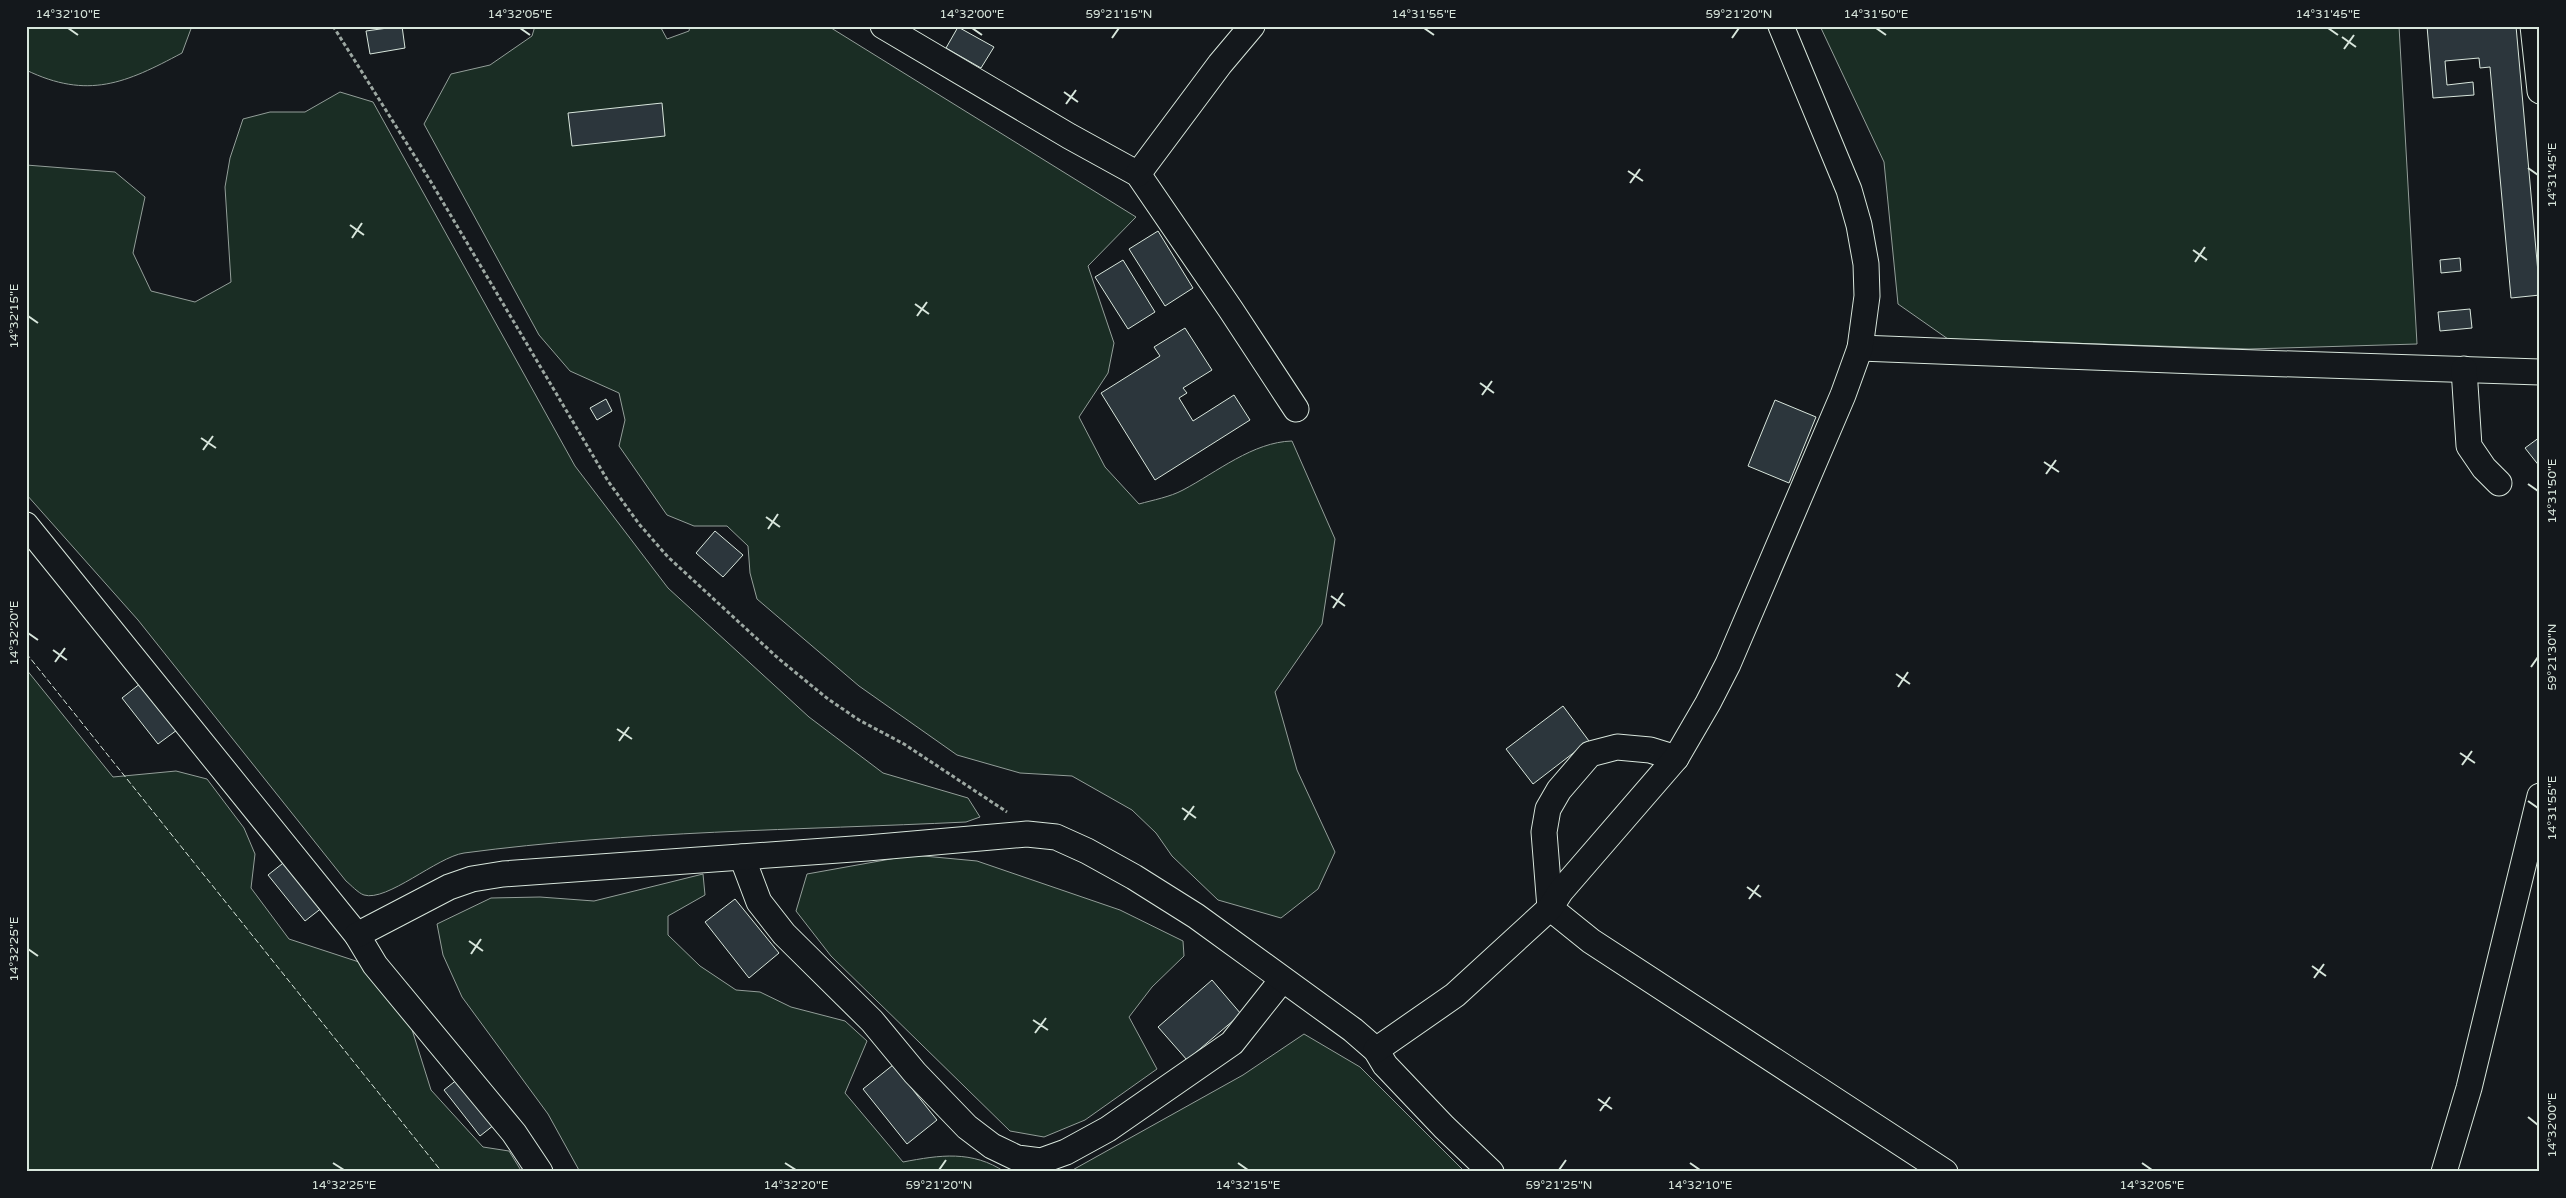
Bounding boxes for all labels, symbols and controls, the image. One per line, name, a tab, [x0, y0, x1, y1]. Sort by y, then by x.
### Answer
text: 14°32'10"E	[35, 7, 101, 21]
text: 14°32'05"E	[487, 7, 553, 21]
text: 14°32'00"E	[939, 7, 1005, 21]
text: 59°21'15"N	[1086, 7, 1153, 21]
text: 14°31'55"E	[1391, 7, 1457, 21]
text: 59°21'20"N	[1706, 7, 1773, 21]
text: 14°31'50"E	[1843, 7, 1909, 21]
text: 14°31'45"E	[2295, 7, 2361, 21]
text: 14°31'45"E	[2545, 142, 2559, 208]
text: 14°32'15"E	[7, 283, 21, 349]
text: 14°31'50"E	[2545, 458, 2559, 524]
text: 14°32'20"E	[7, 600, 21, 666]
text: 59°21'30"N	[2545, 624, 2559, 691]
text: 14°31'55"E	[2545, 775, 2559, 841]
text: 14°32'25"E	[7, 916, 21, 982]
text: 14°32'00"E	[2545, 1092, 2559, 1158]
text: 14°32'25"E	[311, 1178, 377, 1192]
text: 14°32'20"E	[763, 1178, 829, 1192]
text: 59°21'20"N	[906, 1178, 973, 1192]
text: 14°32'15"E	[1215, 1178, 1281, 1192]
text: 59°21'25"N	[1526, 1178, 1593, 1192]
text: 14°32'10"E	[1667, 1178, 1733, 1192]
text: 14°32'05"E	[2119, 1178, 2185, 1192]

